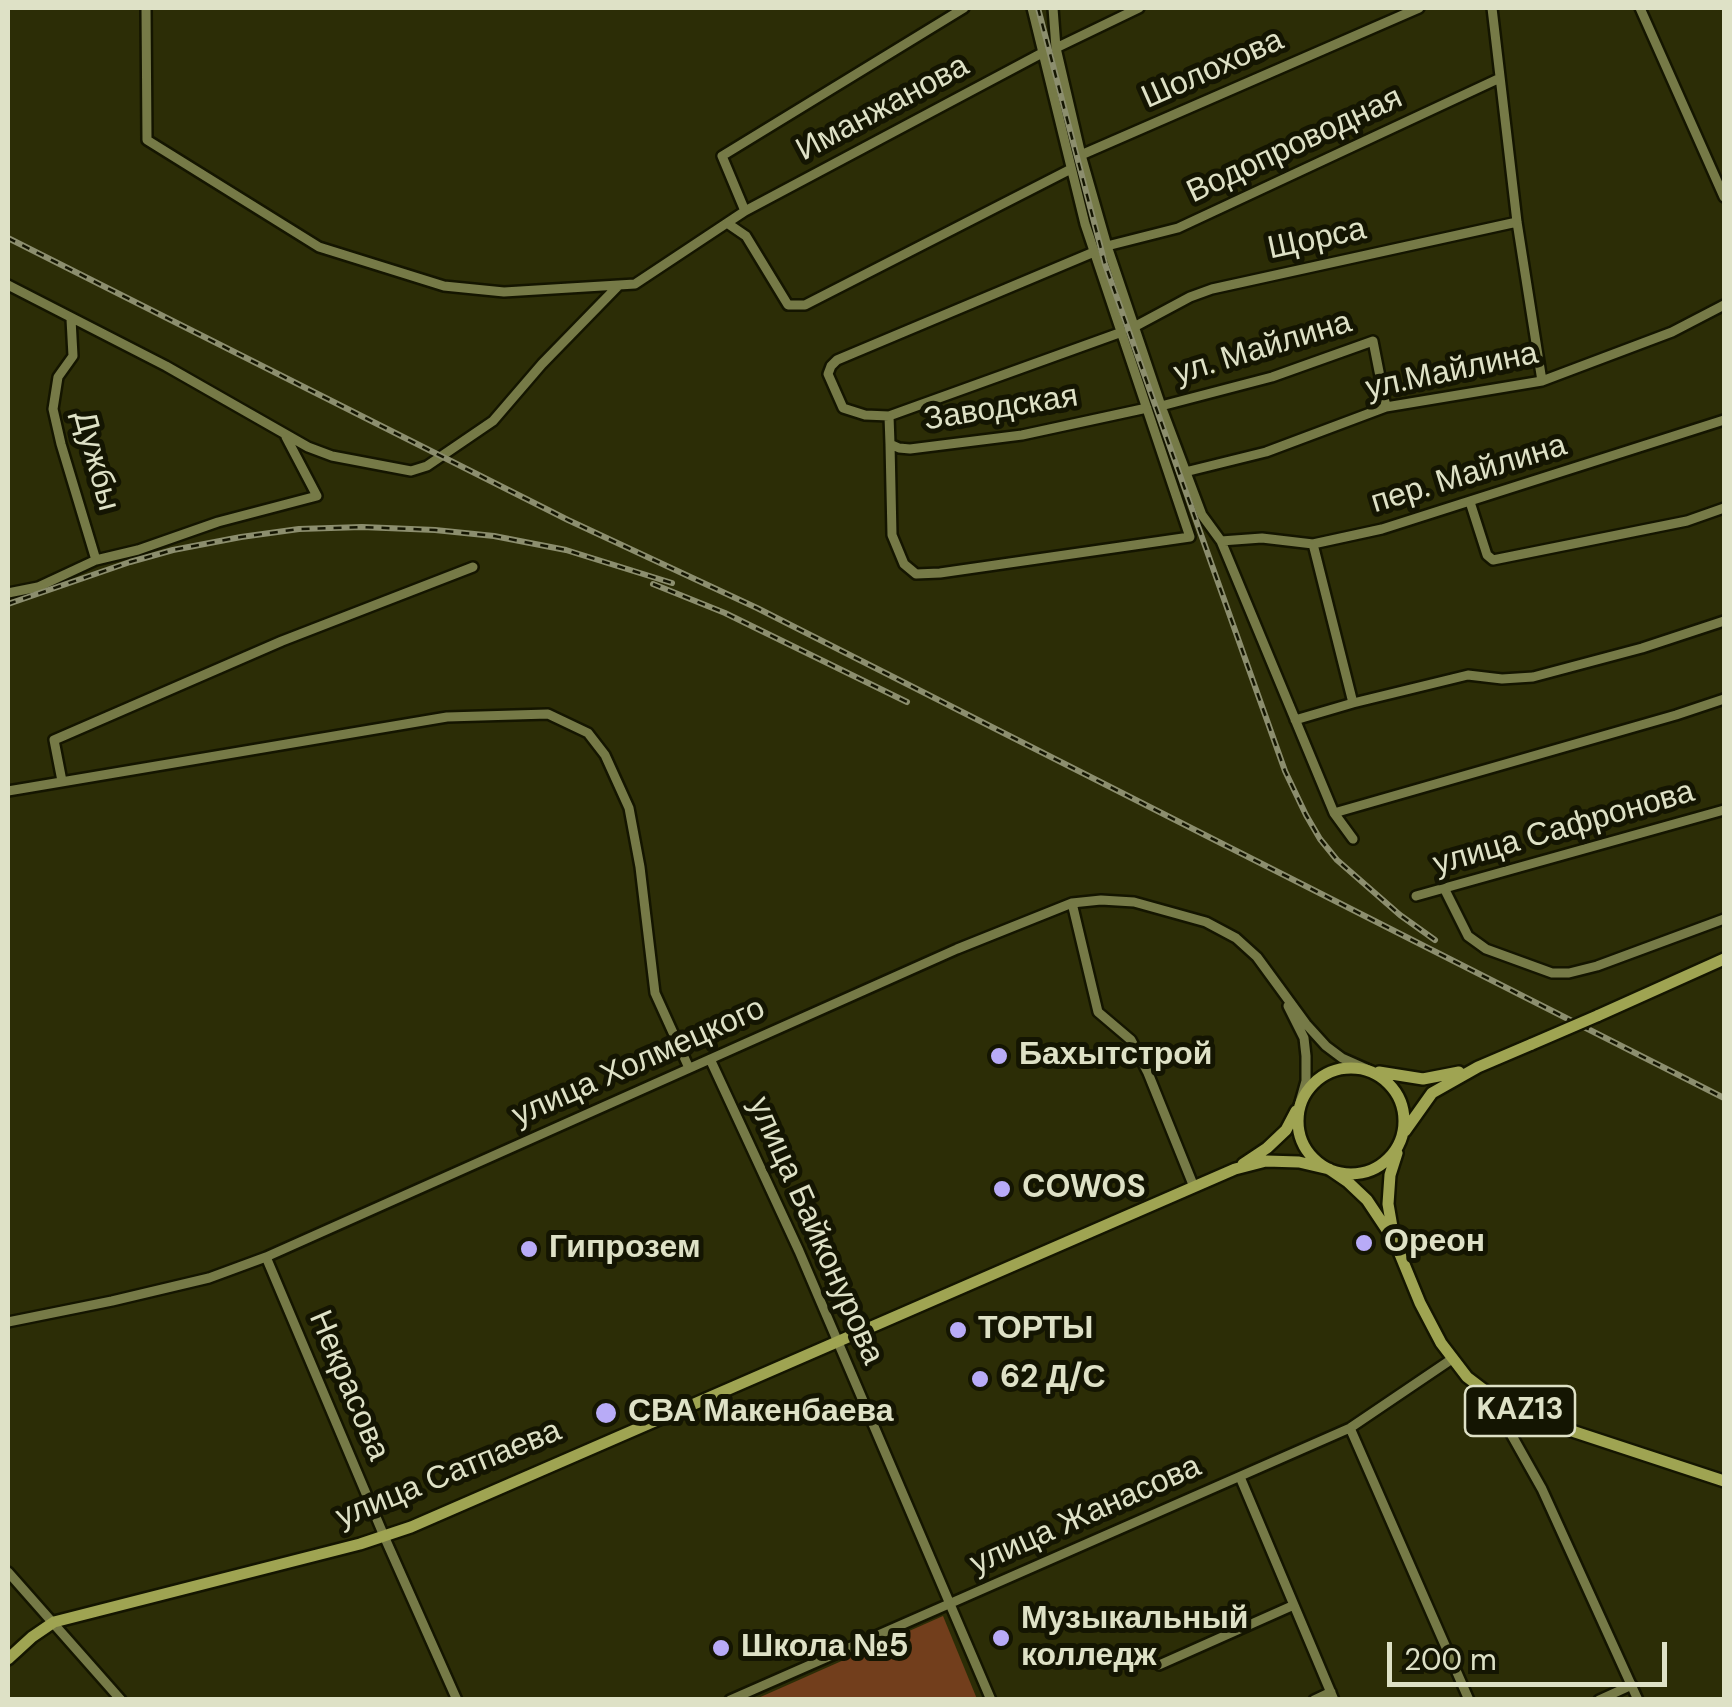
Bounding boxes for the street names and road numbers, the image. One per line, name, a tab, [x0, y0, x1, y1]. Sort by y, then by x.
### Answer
street label: Шолохова	[1136, 22, 1290, 118]
street label: Иманжанова	[790, 48, 976, 170]
street label: Водопроводная	[1181, 79, 1409, 213]
street label: Щорса	[1264, 211, 1370, 269]
street label: ул. Майлина	[1170, 304, 1356, 394]
street label: ул.Майлина	[1362, 335, 1542, 409]
street label: Заводская	[921, 378, 1081, 440]
street label: Дужбы	[63, 407, 127, 515]
street label: пер. Майлина	[1367, 427, 1571, 523]
street label: улица Сафронова	[1429, 773, 1699, 885]
street label: улица Холмецкого	[507, 990, 771, 1136]
street label: улица Байконурова	[739, 1091, 891, 1371]
street label: Некрасова	[299, 1305, 397, 1467]
road number: KAZ13	[1465, 1386, 1575, 1436]
street label: улица Сатпаева	[331, 1412, 567, 1538]
street label: улица Жанасова	[965, 1448, 1207, 1584]

